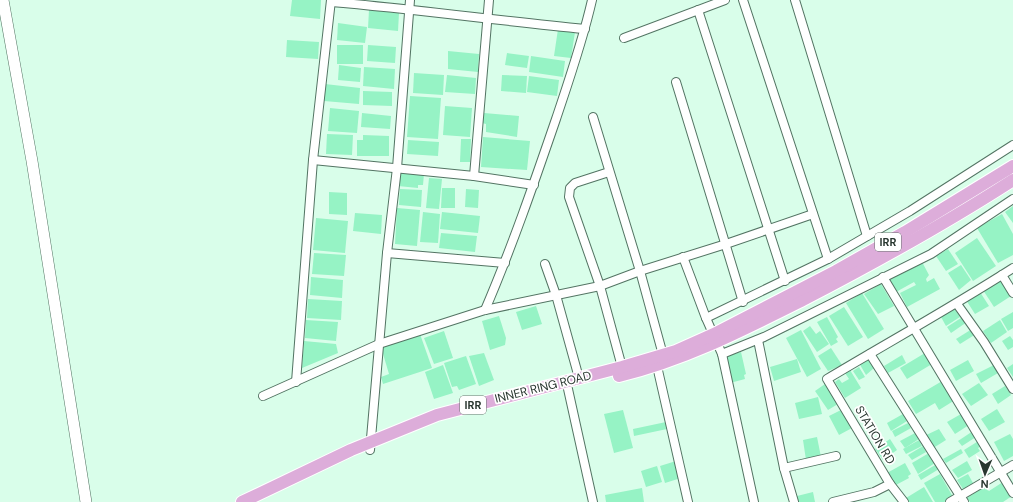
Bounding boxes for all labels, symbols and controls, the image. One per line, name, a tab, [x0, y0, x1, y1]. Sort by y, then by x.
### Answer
road number: IRR	[875, 233, 901, 251]
street label: INNER RING ROAD	[493, 367, 593, 407]
road number: IRR	[460, 396, 486, 414]
street label: STATION RD	[851, 403, 899, 467]
north arrow	[965, 454, 1005, 494]
text: N	[980, 477, 989, 491]

